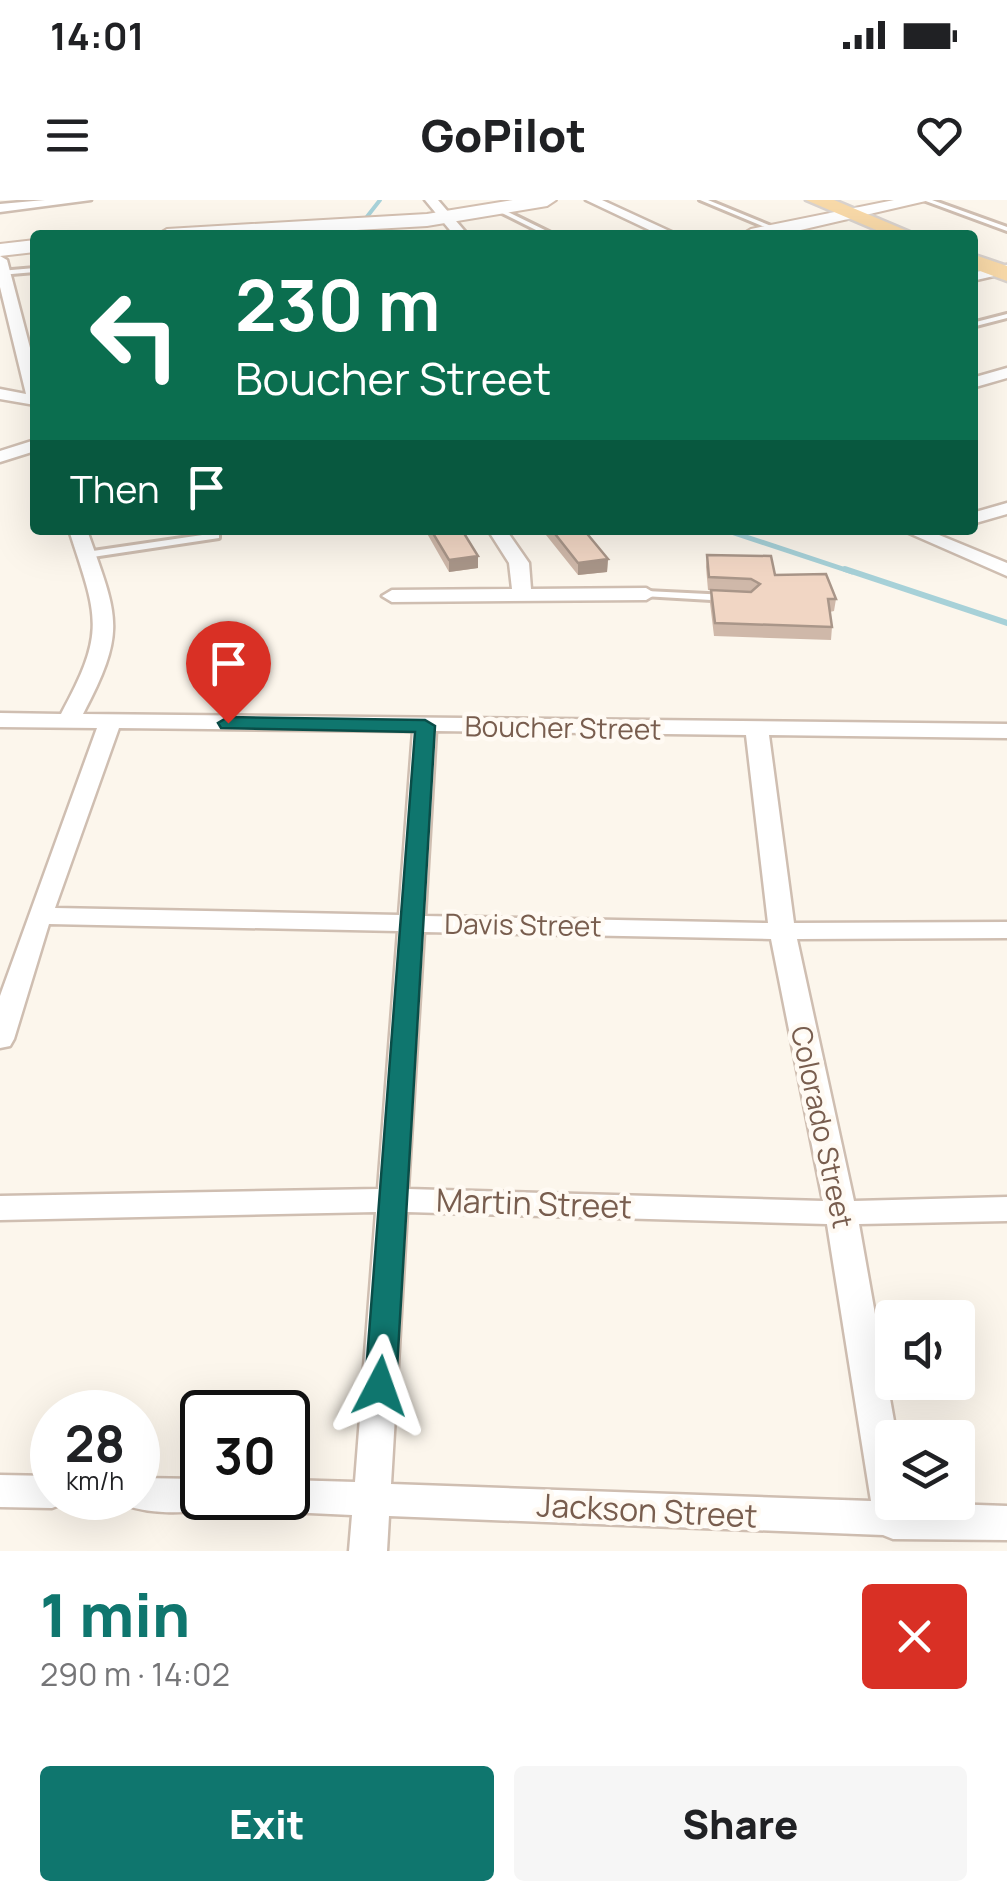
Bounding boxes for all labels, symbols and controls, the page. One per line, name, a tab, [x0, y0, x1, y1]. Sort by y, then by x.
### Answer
text: 14:01	[50, 9, 144, 61]
text: GoPilot	[421, 104, 586, 166]
icon: menu	[40, 108, 95, 163]
icon: heart	[912, 108, 967, 163]
text: 230 m	[235, 256, 440, 352]
icon: left	[70, 270, 200, 400]
text: Boucher Street	[235, 347, 551, 409]
icon: arrive	[179, 460, 234, 515]
text: Then	[70, 462, 159, 514]
pin	[186, 621, 271, 724]
icon: arrive	[201, 636, 256, 691]
street label: Boucher Street	[464, 706, 662, 748]
street label: Davis Street	[444, 904, 602, 944]
street label: Colorado Street	[783, 1022, 863, 1231]
street label: Martin Street	[435, 1178, 633, 1228]
map controls	[875, 1300, 975, 1520]
button: sound	[875, 1300, 975, 1400]
position arrow	[328, 1334, 432, 1438]
speed limit sign: 30	[180, 1390, 310, 1520]
text: 28	[65, 1409, 125, 1477]
button: layers	[875, 1420, 975, 1520]
text: km/h	[66, 1463, 124, 1498]
street label: Jackson Street	[536, 1482, 759, 1538]
text: 1 min	[40, 1573, 190, 1655]
button: close	[862, 1584, 967, 1689]
text: 290 m · 14:02	[40, 1652, 230, 1696]
button: Exit	[40, 1766, 494, 1881]
button: Share	[514, 1766, 967, 1881]

